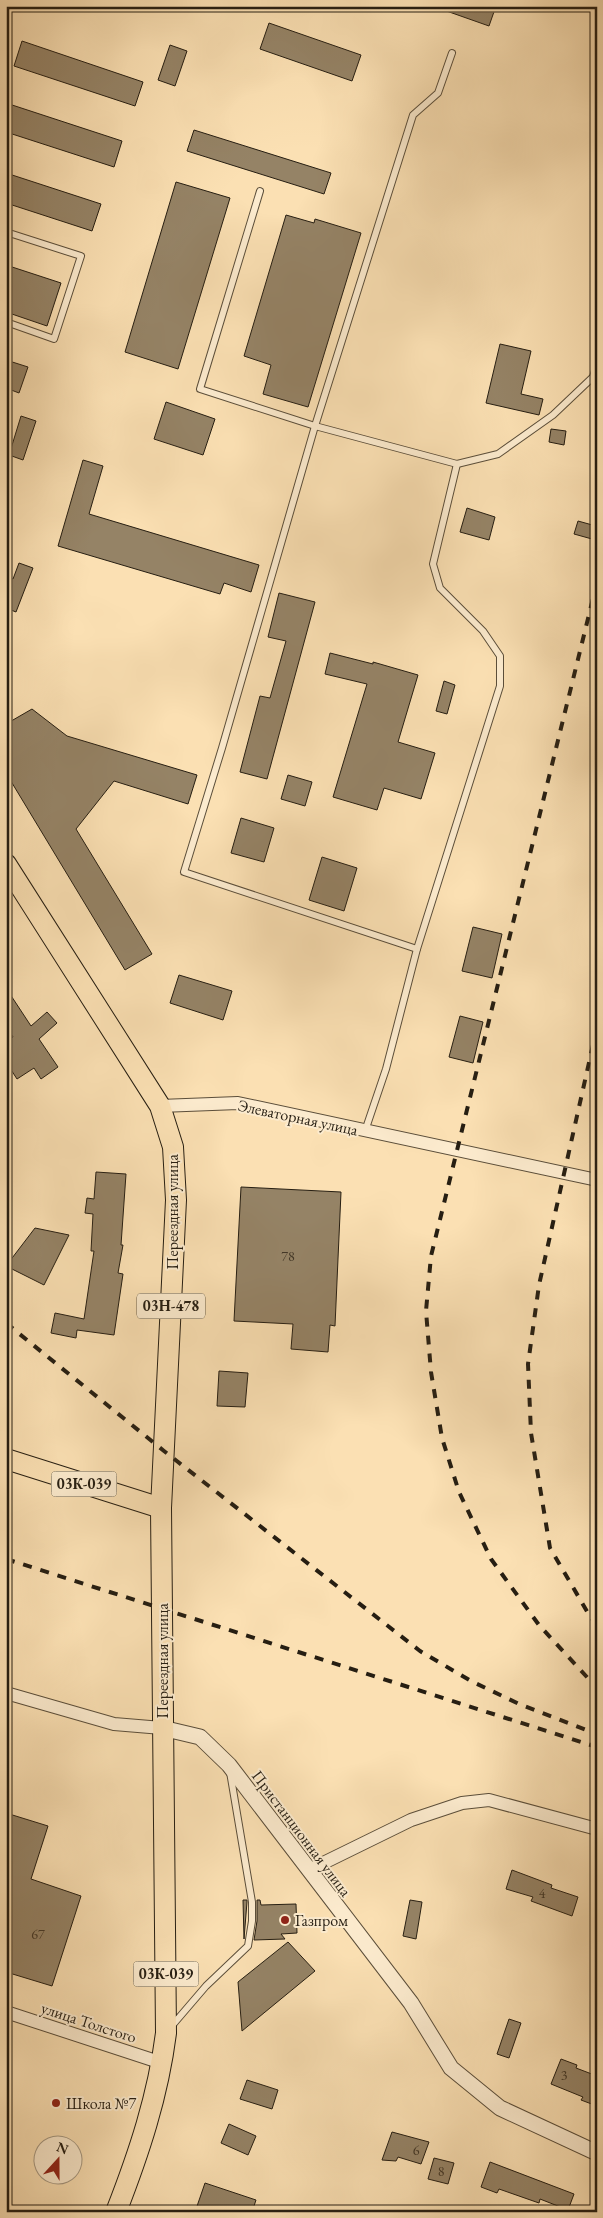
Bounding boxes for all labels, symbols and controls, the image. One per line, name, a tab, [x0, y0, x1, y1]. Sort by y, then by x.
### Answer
street label: Элеваторная улица	[236, 1095, 361, 1141]
street label: Переездная улица	[162, 1154, 183, 1270]
house number: 78	[281, 1247, 295, 1265]
road number: 03Н-478	[137, 1294, 205, 1318]
road number: 03К-039	[52, 1472, 116, 1496]
street label: Переездная улица	[152, 1603, 173, 1719]
street label: Пристанционная улица	[247, 1766, 356, 1901]
house number: 4	[539, 1884, 546, 1902]
place label: Газпром	[295, 1910, 348, 1931]
marker: Газпром	[279, 1914, 291, 1926]
house number: 67	[31, 1925, 45, 1943]
road number: 03К-039	[134, 1962, 198, 1986]
street label: улица Толстого	[38, 1997, 139, 2048]
house number: 3	[561, 2066, 568, 2084]
place label: Школа №7	[66, 2093, 137, 2114]
marker: Школа №7	[50, 2097, 62, 2109]
north arrow	[32, 2136, 82, 2186]
text: N	[54, 2137, 72, 2159]
house number: 6	[413, 2141, 420, 2159]
house number: 8	[438, 2162, 445, 2180]

